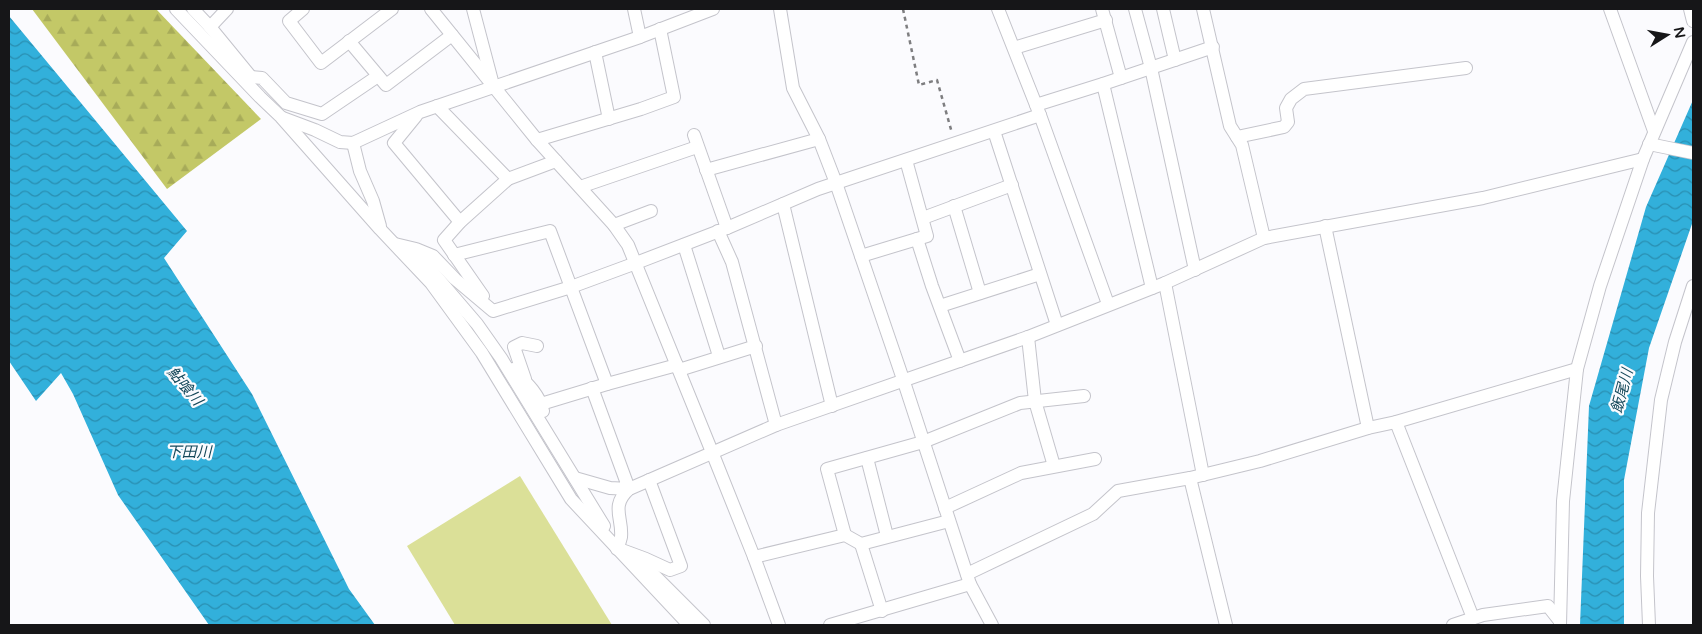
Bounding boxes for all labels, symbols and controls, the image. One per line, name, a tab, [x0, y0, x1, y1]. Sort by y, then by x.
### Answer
north arrow	[1642, 10, 1692, 60]
text: N	[1670, 25, 1689, 40]
water label: 鮎喰川	[164, 363, 208, 411]
water label: 飯尾川	[1607, 365, 1637, 415]
water label: 下田川	[166, 443, 213, 461]

